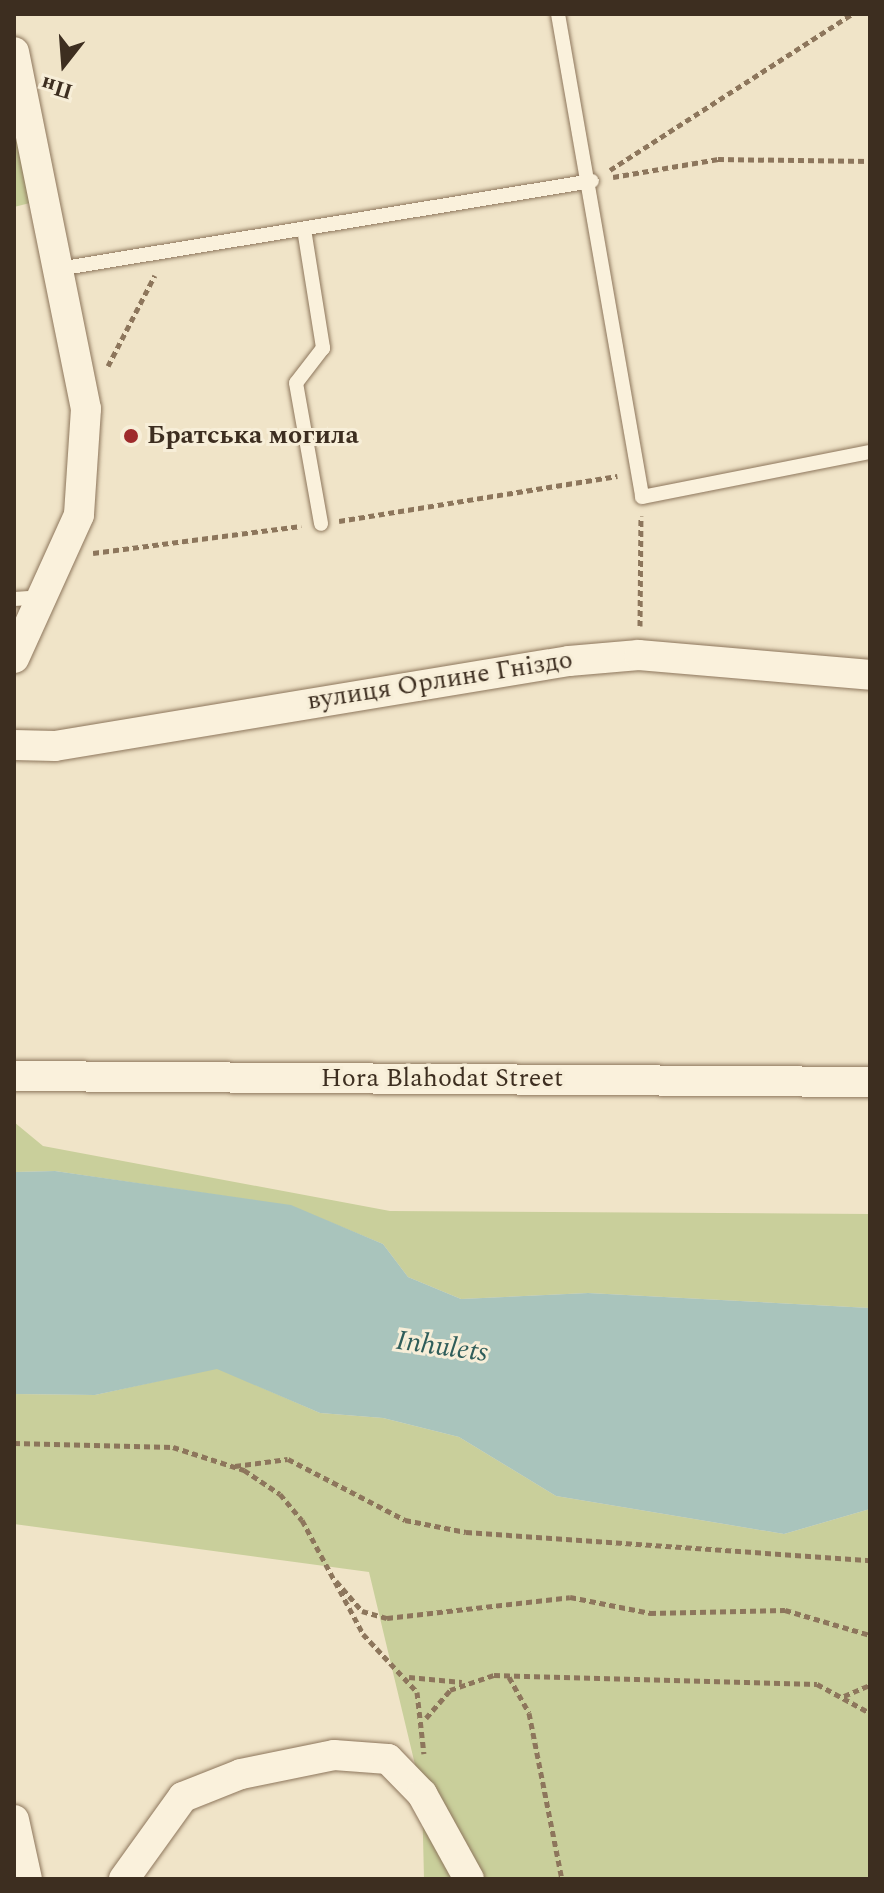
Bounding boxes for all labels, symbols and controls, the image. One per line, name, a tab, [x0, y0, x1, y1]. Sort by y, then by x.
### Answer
north arrow	[24, 24, 104, 104]
text: Пн	[37, 67, 77, 108]
place label: Братська могила	[147, 420, 359, 452]
marker: Братська могила	[122, 427, 140, 445]
street label: вулиця Орлине Гніздо	[305, 645, 575, 717]
street label: Hora Blahodat Street	[321, 1063, 563, 1095]
water label: Inhulets	[394, 1324, 490, 1370]

